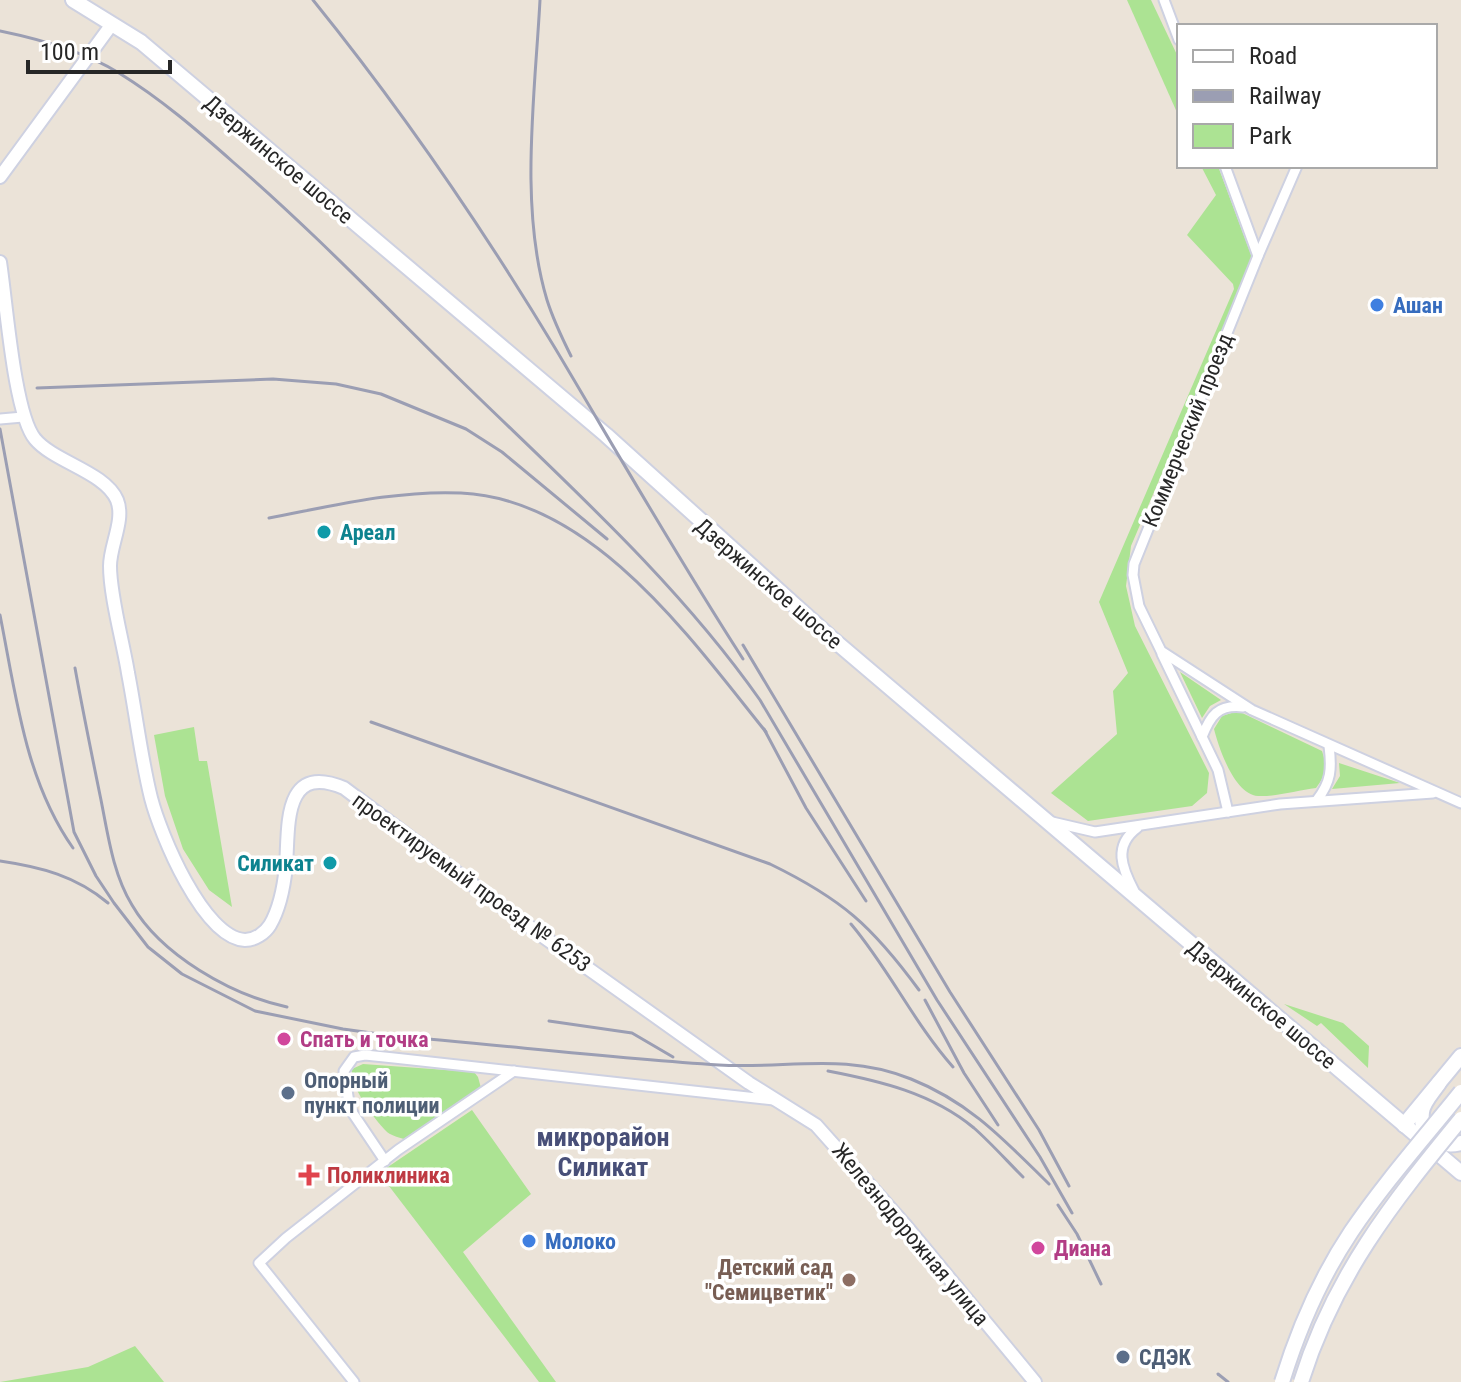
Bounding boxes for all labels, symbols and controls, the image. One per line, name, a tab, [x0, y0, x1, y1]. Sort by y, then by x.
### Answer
scale bar	[28, 24, 170, 74]
legend	[1177, 24, 1437, 168]
text: 100 m	[40, 38, 99, 66]
text: Road	[1249, 42, 1297, 70]
text: Railway	[1249, 82, 1321, 110]
street label: Дзержинское шоссе	[199, 90, 358, 229]
text: Park	[1249, 122, 1292, 150]
place label: Ашан	[1393, 293, 1443, 318]
marker: Ашан	[1368, 296, 1386, 314]
street label: Коммерческий проезд	[1137, 329, 1238, 531]
street label: Дзержинское шоссе	[690, 513, 847, 654]
place label: Ареал	[340, 520, 395, 545]
marker: Ареал	[315, 523, 333, 541]
street label: проектируемый проезд № 6253	[348, 788, 596, 977]
place label: Силикат	[237, 851, 314, 876]
marker: Силикат	[321, 854, 339, 872]
street label: Дзержинское шоссе	[1182, 935, 1341, 1074]
place label: Спать и точка	[300, 1027, 429, 1052]
marker: Спать и точка	[275, 1030, 293, 1048]
place label: Опорный пункт полиции	[304, 1068, 440, 1118]
marker: Опорный пункт полиции	[279, 1084, 297, 1102]
district label: микрорайон Силикат	[536, 1122, 670, 1182]
street label: Железнодорожная улица	[827, 1138, 994, 1330]
place label: Поликлиника	[327, 1163, 450, 1188]
marker: Поликлиника	[298, 1164, 320, 1186]
place label: Молоко	[545, 1229, 616, 1254]
marker: Молоко	[520, 1232, 538, 1250]
place label: Диана	[1054, 1236, 1111, 1261]
marker: Диана	[1029, 1239, 1047, 1257]
place label: Детский сад "Семицветик"	[705, 1255, 833, 1305]
marker: Детский сад "Семицветик"	[840, 1271, 858, 1289]
place label: СДЭК	[1139, 1345, 1191, 1370]
marker: СДЭК	[1114, 1348, 1132, 1366]

